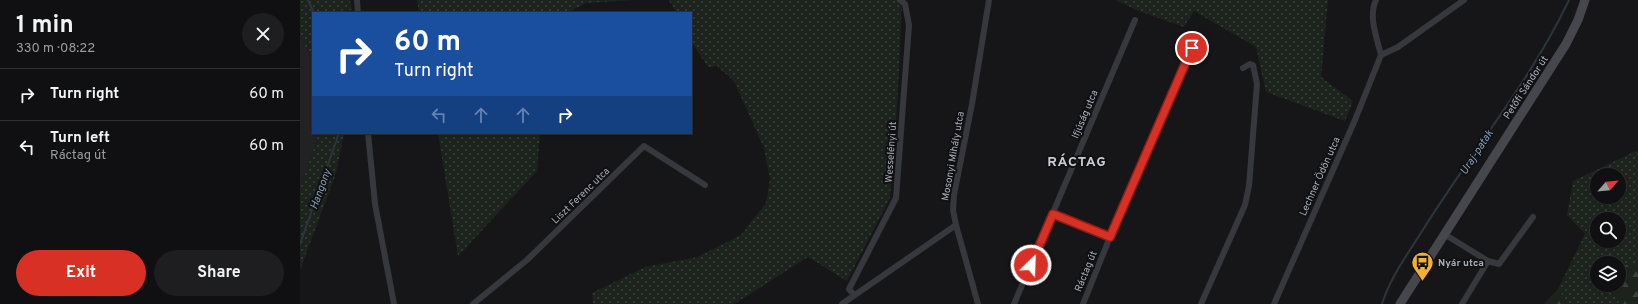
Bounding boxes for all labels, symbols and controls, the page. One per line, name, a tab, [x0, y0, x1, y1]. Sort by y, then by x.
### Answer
text: 1 min	[16, 11, 74, 41]
button: close	[242, 13, 284, 55]
text: 60 m	[394, 25, 461, 61]
icon: right	[328, 28, 380, 80]
pin	[1175, 31, 1209, 65]
icon: arrive	[1181, 37, 1203, 59]
text: 330 m · 08:22	[16, 41, 95, 57]
street label: Petőfi Sándor út	[1501, 54, 1552, 122]
text: Turn right	[394, 60, 474, 83]
icon: right	[16, 84, 38, 106]
text: Turn right	[50, 85, 119, 104]
text: 60 m	[249, 85, 284, 104]
street label: Ifjúság utca	[1069, 88, 1101, 141]
icon: left	[428, 104, 450, 126]
icon: ahead	[470, 104, 492, 126]
icon: ahead	[512, 104, 534, 126]
icon: right	[554, 104, 576, 126]
street label: Mosonyi Mihály utca	[939, 110, 968, 202]
street label: Wesselényi út	[883, 121, 900, 183]
water label: Uraj-patak	[1457, 127, 1497, 178]
text: Turn left	[50, 129, 110, 148]
street label: Lechner Ödön utca	[1297, 135, 1344, 218]
icon: left	[16, 136, 38, 158]
text: 60 m	[249, 137, 284, 156]
text: Ráctag út	[50, 148, 106, 164]
district label: RÁCTAG	[1047, 153, 1107, 171]
street label: Liszt Ferenc utca	[549, 165, 613, 227]
water label: Hangony	[307, 166, 335, 211]
north arrow	[1590, 168, 1626, 204]
map controls	[1590, 168, 1626, 292]
button: search	[1590, 212, 1626, 248]
position arrow	[1010, 244, 1052, 286]
street label: Ráctag út	[1072, 249, 1101, 294]
bus stop icon: Nyár utca	[1410, 249, 1436, 282]
button: Exit	[16, 250, 146, 296]
button: Share	[154, 250, 284, 296]
button: layers	[1590, 256, 1626, 292]
place label: Nyár utca	[1438, 257, 1484, 270]

